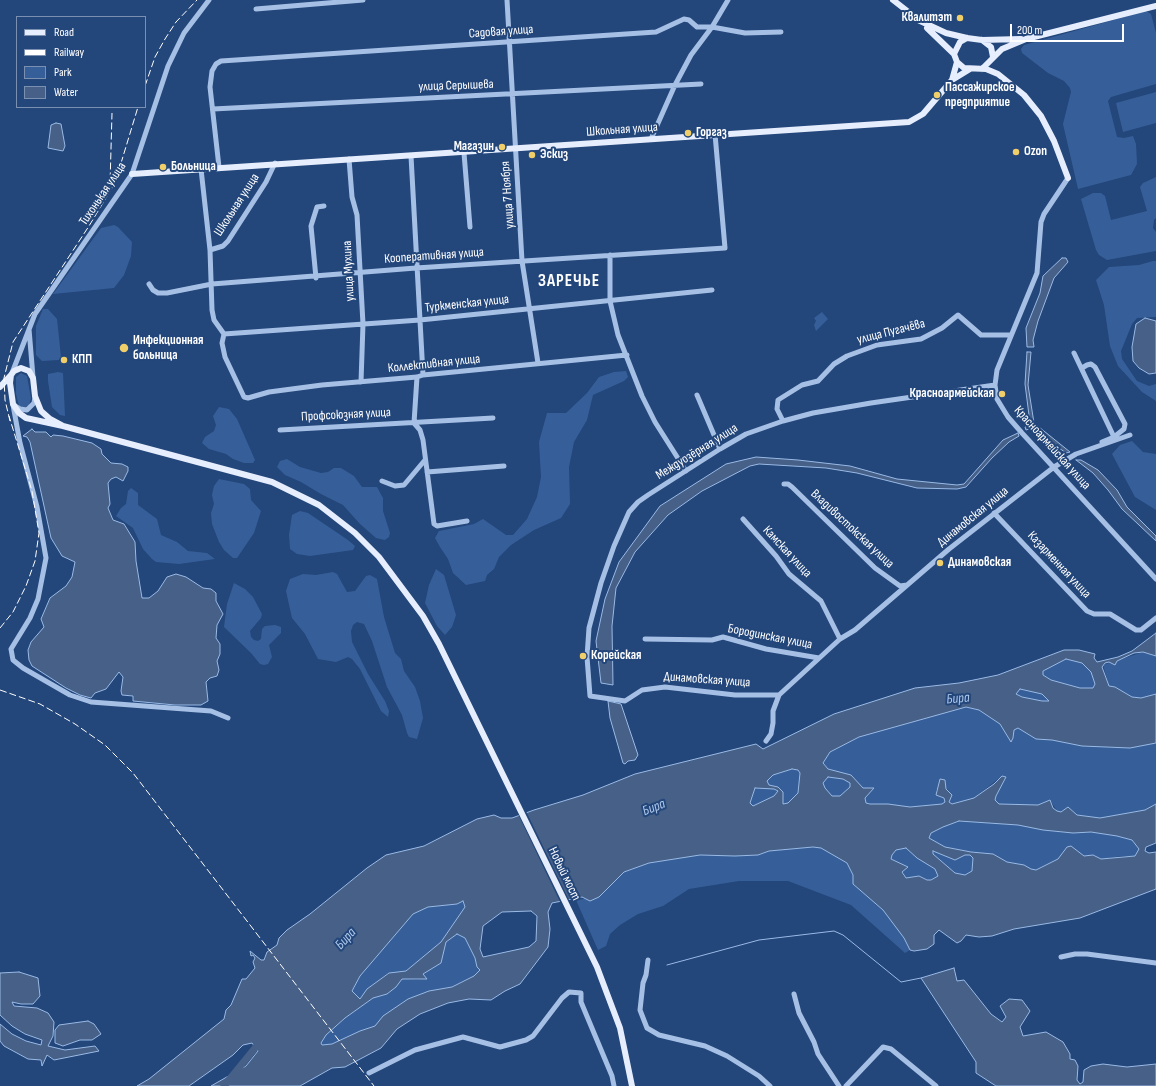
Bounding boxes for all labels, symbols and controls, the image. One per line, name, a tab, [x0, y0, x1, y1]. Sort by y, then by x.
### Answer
place label: Квалитэт	[901, 10, 952, 26]
marker: Квалитэт	[955, 13, 965, 23]
legend	[16, 16, 146, 108]
scale bar	[1012, 16, 1126, 42]
street label: Садовая улица	[468, 22, 534, 42]
text: 200 m	[1017, 23, 1042, 38]
text: Road	[54, 25, 74, 40]
text: Railway	[54, 45, 84, 60]
text: Park	[54, 65, 72, 80]
street label: улица Серышева	[418, 77, 494, 95]
place label: Пассажирское предприятие	[945, 80, 1015, 111]
text: Water	[54, 85, 78, 100]
marker: Пассажирское предприятие	[932, 90, 942, 100]
street label: Школьная улица	[586, 120, 658, 140]
place label: Горгаз	[696, 125, 727, 141]
marker: Горгаз	[683, 128, 693, 138]
place label: Магазин	[454, 139, 494, 155]
marker: Магазин	[497, 142, 507, 152]
place label: Ozon	[1024, 144, 1047, 160]
place label: Эскиз	[540, 147, 568, 163]
marker: Ozon	[1011, 147, 1021, 157]
marker: Эскиз	[527, 150, 537, 160]
street label: Тихонькая улица	[76, 159, 130, 229]
place label: Больница	[171, 159, 216, 175]
street label: улица 7 Ноября	[498, 161, 518, 229]
marker: Больница	[158, 162, 168, 172]
street label: Школьная улица	[211, 171, 263, 239]
street label: улица Мухина	[340, 240, 358, 302]
street label: Кооперативная улица	[384, 245, 484, 267]
district label: ЗАРЕЧЬЕ	[538, 272, 600, 292]
street label: Туркменская улица	[424, 292, 510, 316]
street label: улица Пугачёва	[855, 316, 927, 348]
place label: Инфекционная больница	[133, 333, 204, 364]
marker: Инфекционная больница	[118, 342, 130, 354]
street label: Коллективная улица	[387, 351, 481, 377]
place label: КПП	[72, 352, 92, 368]
marker: КПП	[59, 355, 69, 365]
place label: Красноармейская	[909, 386, 994, 402]
marker: Красноармейская	[997, 389, 1007, 399]
street label: Красноармейская улица	[1010, 403, 1094, 493]
street label: Профсоюзная улица	[301, 405, 391, 425]
street label: Междуозёрная улица	[653, 421, 741, 483]
street label: Динамовская улица	[934, 484, 1012, 550]
street label: Владивостокская улица	[807, 486, 897, 572]
street label: Камская улица	[759, 523, 815, 581]
street label: Казарменная улица	[1024, 528, 1094, 602]
place label: Динамовская	[948, 555, 1011, 571]
marker: Динамовская	[935, 558, 945, 568]
street label: Бородинская улица	[726, 621, 814, 653]
place label: Корейская	[591, 648, 641, 664]
marker: Корейская	[578, 651, 588, 661]
street label: Динамовская улица	[663, 669, 751, 691]
water label: Бира	[946, 690, 970, 708]
water label: Бира	[640, 796, 668, 820]
street label: Новый мост	[544, 845, 584, 903]
water label: Бира	[332, 925, 360, 953]

